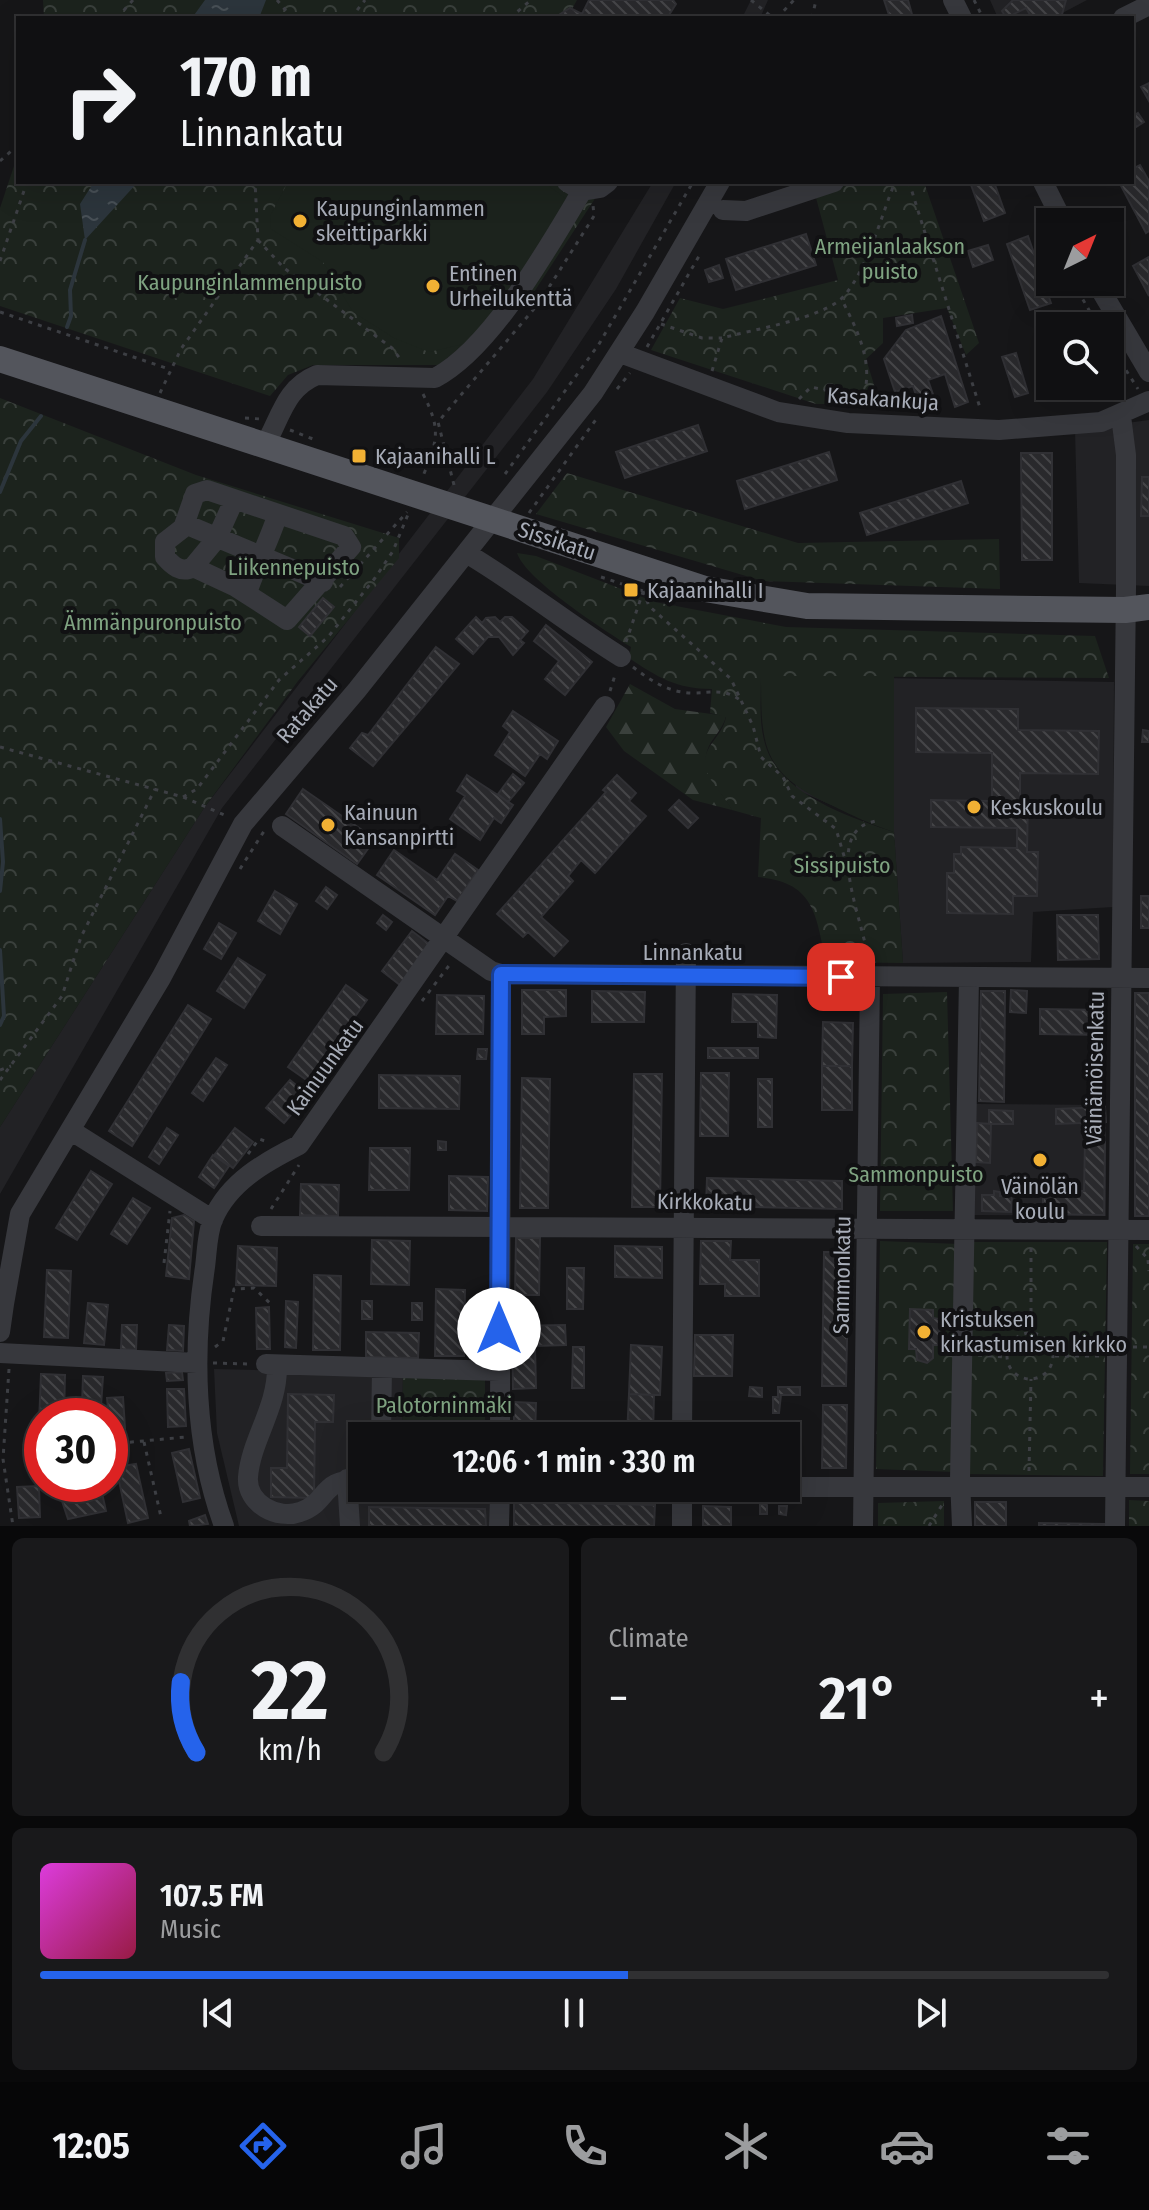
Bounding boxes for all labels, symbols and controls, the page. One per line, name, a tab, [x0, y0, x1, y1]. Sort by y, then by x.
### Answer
text: 170 m	[180, 44, 312, 111]
icon: right	[48, 48, 152, 152]
text: Linnankatu	[180, 112, 344, 156]
place label: Kaupunginlammen skeittiparkki	[316, 195, 485, 247]
north arrow	[1036, 208, 1124, 296]
map controls	[1036, 208, 1124, 400]
marker: Kaupunginlammen skeittiparkki	[291, 212, 309, 230]
park label: Armeijanlaakson puisto	[815, 233, 965, 285]
place label: Entinen Urheilukenttä	[449, 260, 572, 312]
park label: Kaupunginlammenpuisto	[137, 269, 363, 296]
marker: Entinen Urheilukenttä	[424, 277, 442, 295]
button: search	[1036, 312, 1124, 400]
street label: Kasakankuja	[826, 382, 940, 416]
place label: Kajaanihalli L	[375, 443, 496, 470]
marker: Kajaanihalli L	[350, 447, 368, 465]
street label: Sissikatu	[515, 516, 599, 566]
park label: Liikennepuisto	[228, 554, 360, 581]
place label: Kajaanihalli I	[647, 577, 763, 604]
marker: Kajaanihalli I	[622, 581, 640, 599]
park label: Ämmänpuronpuisto	[64, 609, 242, 636]
street label: Ratakatu	[271, 671, 343, 749]
place label: Keskuskoulu	[990, 794, 1103, 821]
marker: Keskuskoulu	[965, 798, 983, 816]
place label: Kainuun Kansanpirtti	[344, 799, 454, 851]
marker: Kainuun Kansanpirtti	[319, 816, 337, 834]
park label: Sissipuisto	[793, 852, 891, 879]
street label: Linnankatu	[643, 939, 743, 966]
pin	[807, 943, 875, 1011]
icon: arrive	[819, 955, 863, 999]
street label: Väinämöisenkatu	[1080, 991, 1110, 1145]
street label: Kainuunkatu	[281, 1013, 369, 1121]
marker: Väinölän koulu	[1031, 1151, 1049, 1169]
park label: Sammonpuisto	[848, 1161, 984, 1188]
place label: Väinölän koulu	[1001, 1173, 1079, 1225]
street label: Kirkkokatu	[657, 1188, 753, 1216]
street label: Sammonkatu	[827, 1216, 857, 1334]
position arrow	[457, 1287, 541, 1371]
place label: Kristuksen kirkastumisen kirkko	[940, 1306, 1127, 1358]
marker: Kristuksen kirkastumisen kirkko	[915, 1323, 933, 1341]
park label: Palotorninmäki	[376, 1392, 512, 1419]
speed limit sign: 30	[24, 1398, 128, 1502]
text: 12:06 · 1 min · 330 m	[452, 1444, 696, 1480]
text: Climate	[609, 1623, 689, 1654]
text: 22	[251, 1641, 329, 1741]
text: 21°	[819, 1663, 898, 1735]
text: −	[609, 1672, 628, 1725]
text: +	[1089, 1672, 1109, 1725]
text: km/h	[258, 1733, 322, 1768]
text: 107.5 FM	[160, 1878, 264, 1914]
text: Music	[160, 1914, 221, 1945]
icon: previous	[196, 1991, 240, 2035]
icon: pause	[552, 1991, 596, 2035]
icon: next	[909, 1991, 953, 2035]
icon: directions	[235, 2118, 291, 2174]
icon: music	[396, 2118, 452, 2174]
icon: phone	[557, 2118, 613, 2174]
icon: climate	[718, 2118, 774, 2174]
icon: car	[879, 2118, 935, 2174]
icon: filters	[1040, 2118, 1096, 2174]
text: 12:05	[53, 2124, 130, 2168]

